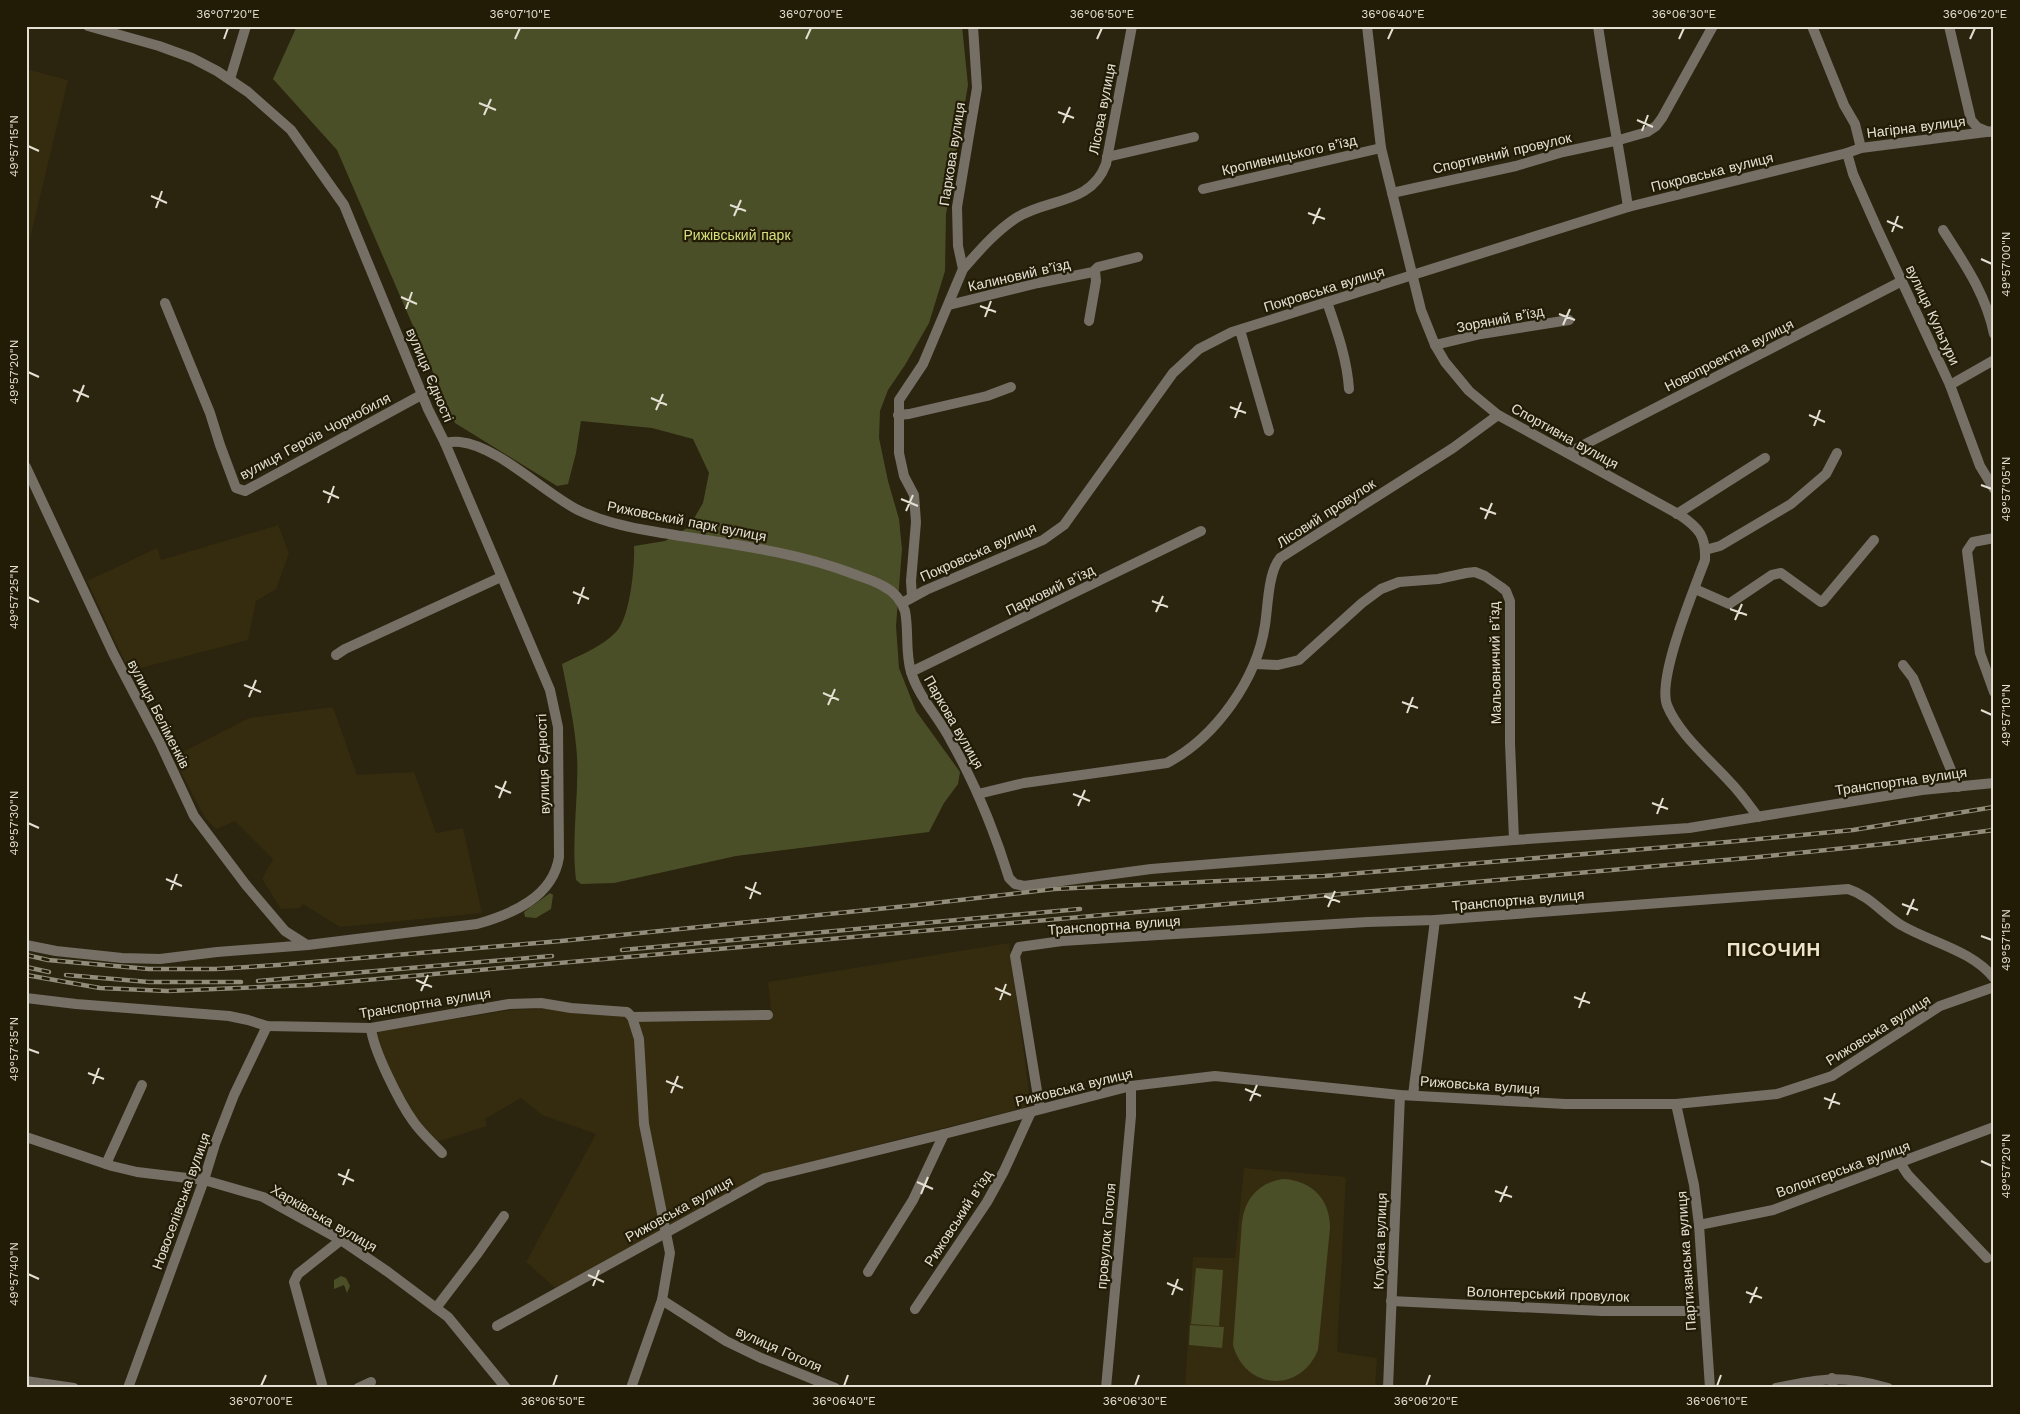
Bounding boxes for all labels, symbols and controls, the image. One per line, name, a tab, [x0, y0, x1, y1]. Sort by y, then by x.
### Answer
text: 36°07'20"E	[196, 7, 260, 21]
text: 36°07'10"E	[489, 7, 551, 21]
text: 36°07'00"E	[779, 7, 843, 21]
text: 36°06'50"E	[1070, 7, 1135, 21]
text: 36°06'40"E	[1361, 7, 1425, 21]
text: 36°06'30"E	[1652, 7, 1717, 21]
text: 36°06'20"E	[1943, 7, 2008, 21]
street label: Лісова вулиця	[1085, 62, 1119, 156]
street label: Паркова вулиця	[936, 101, 968, 207]
street label: Нагірна вулиця	[1866, 113, 1966, 141]
text: 49°57'15"N	[7, 115, 21, 177]
street label: Спортивний провулок	[1431, 129, 1574, 177]
street label: Кропивницького в’їзд	[1220, 132, 1358, 178]
street label: Покровська вулиця	[1649, 149, 1775, 195]
park label: Рижівський парк	[683, 227, 791, 243]
text: 49°57'00"N	[1999, 231, 2013, 297]
street label: Калиновий в’їзд	[966, 255, 1072, 295]
street label: вулиця Культури	[1903, 262, 1963, 368]
street label: Покровська вулиця	[1262, 263, 1386, 315]
street label: Зоряний в’їзд	[1455, 303, 1545, 335]
street label: Новопроектна вулиця	[1662, 316, 1796, 394]
street label: вулиця Єдності	[403, 326, 457, 424]
text: 49°57'20"N	[7, 340, 21, 404]
street label: вулиця Героїв Чорнобиля	[237, 389, 393, 483]
street label: Спортивна вулиця	[1508, 400, 1622, 472]
text: 49°57'05"N	[1999, 457, 2013, 521]
street label: Лісовий провулок	[1274, 475, 1379, 551]
street label: Рижовський парк вулиця	[606, 498, 768, 544]
street label: Покровська вулиця	[917, 519, 1039, 585]
street label: Парковий в’їзд	[1003, 562, 1097, 618]
text: 49°57'25"N	[7, 565, 21, 629]
street label: Мальовничий в’їзд	[1486, 602, 1504, 724]
street label: вулиця Беліменків	[125, 657, 193, 771]
street label: Паркова вулиця	[921, 673, 987, 771]
text: 49°57'10"N	[1999, 684, 2013, 746]
street label: вулиця Єдності	[533, 714, 553, 814]
street label: Транспортна вулиця	[1834, 764, 1968, 798]
text: 49°57'30"N	[7, 791, 21, 855]
street label: Транспортна вулиця	[1451, 886, 1585, 914]
text: 49°57'15"N	[1999, 909, 2013, 971]
street label: Транспортна вулиця	[1047, 912, 1181, 938]
district label: ПІСОЧИН	[1727, 938, 1821, 961]
street label: Транспортна вулиця	[358, 985, 492, 1021]
street label: Рижовська вулиця	[1823, 991, 1933, 1069]
text: 49°57'35"N	[7, 1017, 21, 1081]
street label: Рижовська вулиця	[1014, 1065, 1134, 1109]
street label: Рижовська вулиця	[1419, 1073, 1541, 1097]
street label: Новоселівська вулиця	[149, 1130, 213, 1272]
text: 49°57'20"N	[1999, 1134, 2013, 1198]
street label: Волонтерська вулиця	[1774, 1137, 1912, 1201]
street label: Рижовський в’їзд	[921, 1167, 995, 1269]
street label: Рижовська вулиця	[623, 1173, 735, 1245]
street label: Харківська вулиця	[268, 1181, 380, 1255]
street label: провулок Гоголя	[1093, 1182, 1119, 1290]
street label: Партизанська вулиця	[1673, 1191, 1699, 1331]
street label: Клубна вулиця	[1370, 1192, 1390, 1290]
text: 49°57'40"N	[7, 1242, 21, 1306]
street label: Волонтерський провулок	[1466, 1283, 1630, 1305]
street label: вулиця Гоголя	[733, 1323, 825, 1375]
text: 36°07'00"E	[229, 1394, 293, 1408]
text: 36°06'50"E	[521, 1394, 586, 1408]
text: 36°06'40"E	[812, 1394, 876, 1408]
text: 36°06'30"E	[1103, 1394, 1168, 1408]
text: 36°06'20"E	[1394, 1394, 1459, 1408]
text: 36°06'10"E	[1686, 1394, 1748, 1408]

